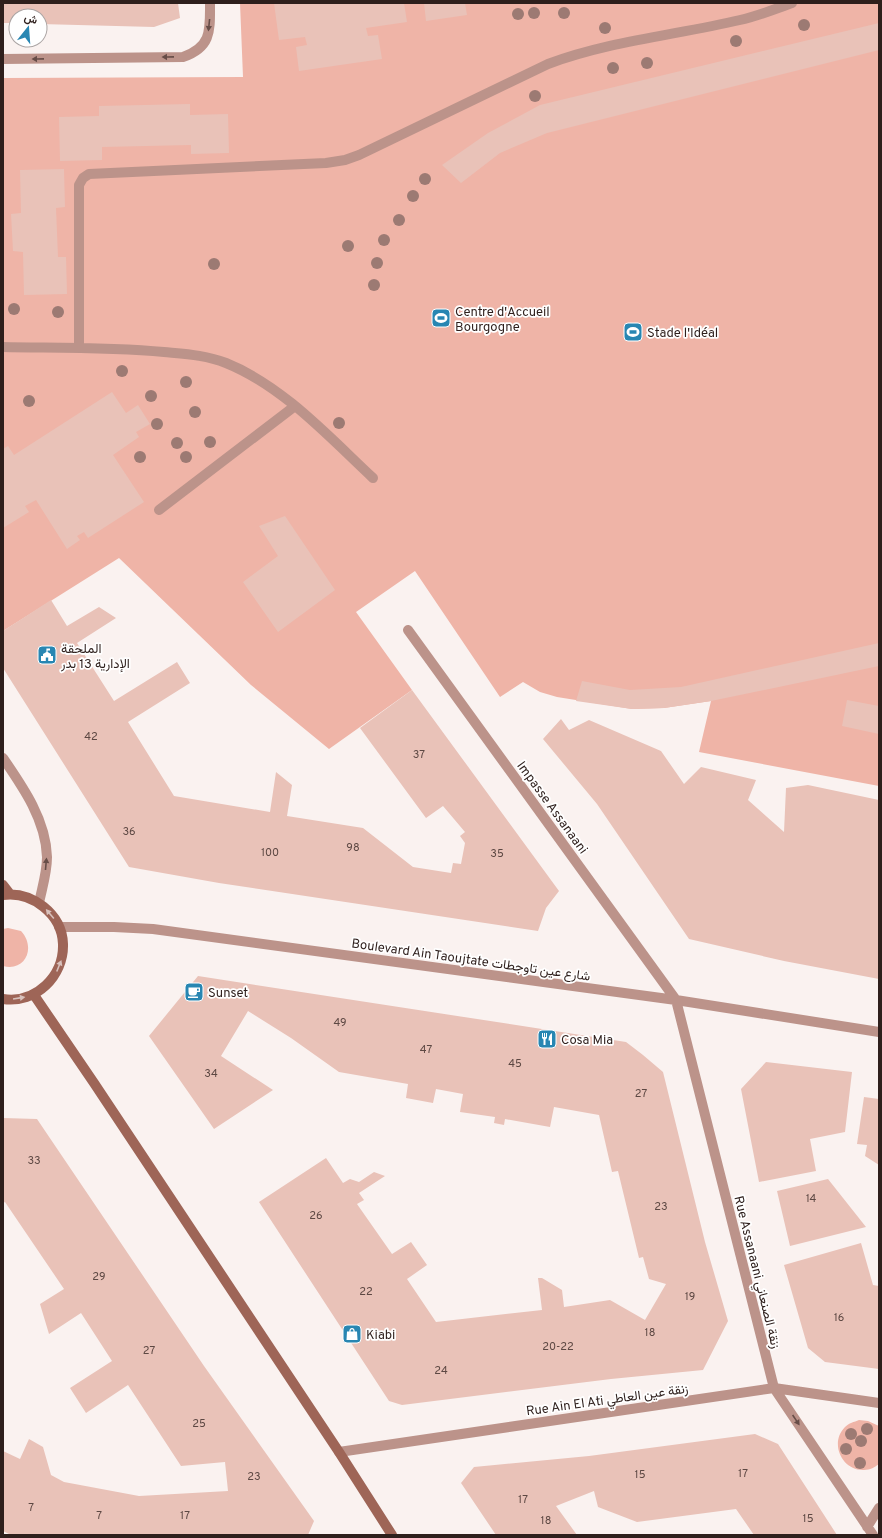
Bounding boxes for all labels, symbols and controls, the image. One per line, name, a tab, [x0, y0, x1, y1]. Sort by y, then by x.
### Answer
north arrow	[8, 8, 48, 48]
text: ش	[22, 11, 39, 28]
one-way arrow	[206, 19, 212, 31]
one-way arrow	[161, 54, 174, 60]
one-way arrow	[31, 56, 44, 62]
place label: Centre d'Accueil Bourgogne	[455, 305, 550, 336]
sports icon: Centre d'Accueil Bourgogne	[430, 307, 452, 329]
sports icon: Stade l'Idéal	[622, 321, 644, 343]
place label: Stade l'Idéal	[647, 326, 718, 342]
place label: الملحقة الإدارية 13 بدر	[60, 642, 130, 673]
public building icon: الملحقة الإدارية 13 بدر	[36, 644, 58, 666]
house number: 42	[84, 730, 98, 744]
house number: 37	[413, 748, 425, 762]
street label: Impasse Assanaani	[512, 759, 590, 858]
house number: 36	[122, 825, 136, 839]
house number: 98	[346, 841, 360, 855]
house number: 100	[261, 846, 279, 860]
house number: 35	[490, 847, 504, 861]
one-way arrow	[43, 858, 49, 870]
one-way arrow	[46, 909, 54, 919]
street label: Boulevard Ain Taoujtate شارع عين تاوجطات	[350, 936, 591, 986]
one-way arrow	[56, 959, 62, 971]
cafe icon: Sunset	[183, 981, 205, 1003]
place label: Sunset	[208, 986, 248, 1002]
one-way arrow	[12, 995, 25, 1001]
house number: 49	[333, 1016, 347, 1030]
restaurant icon: Cosa Mia	[536, 1028, 558, 1050]
place label: Cosa Mia	[561, 1033, 613, 1049]
house number: 47	[420, 1043, 432, 1057]
house number: 45	[508, 1057, 522, 1071]
house number: 34	[204, 1067, 218, 1081]
house number: 27	[635, 1087, 647, 1101]
house number: 33	[27, 1154, 41, 1168]
house number: 14	[806, 1192, 817, 1206]
street label: Rue Assanaani زنقة الصنعاني	[728, 1194, 783, 1351]
house number: 23	[654, 1200, 668, 1214]
house number: 26	[309, 1209, 323, 1223]
house number: 29	[92, 1270, 106, 1284]
house number: 22	[359, 1285, 373, 1299]
house number: 19	[685, 1290, 695, 1304]
house number: 16	[834, 1311, 844, 1325]
shop icon: Kiabi	[341, 1323, 363, 1345]
house number: 18	[645, 1326, 655, 1340]
place label: Kiabi	[366, 1328, 395, 1344]
house number: 20-22	[542, 1340, 574, 1354]
house number: 27	[143, 1344, 155, 1358]
house number: 24	[434, 1364, 448, 1378]
street label: Rue Ain El Ati زنقة عين العاطي	[525, 1382, 690, 1421]
one-way arrow	[792, 1415, 800, 1426]
house number: 25	[192, 1417, 206, 1431]
house number: 17	[738, 1467, 748, 1481]
house number: 15	[635, 1468, 646, 1482]
house number: 23	[247, 1470, 261, 1484]
house number: 17	[518, 1493, 528, 1507]
house number: 7	[28, 1501, 34, 1515]
house number: 7	[96, 1509, 102, 1523]
house number: 17	[180, 1509, 190, 1523]
house number: 15	[803, 1512, 814, 1526]
house number: 18	[541, 1514, 551, 1528]

